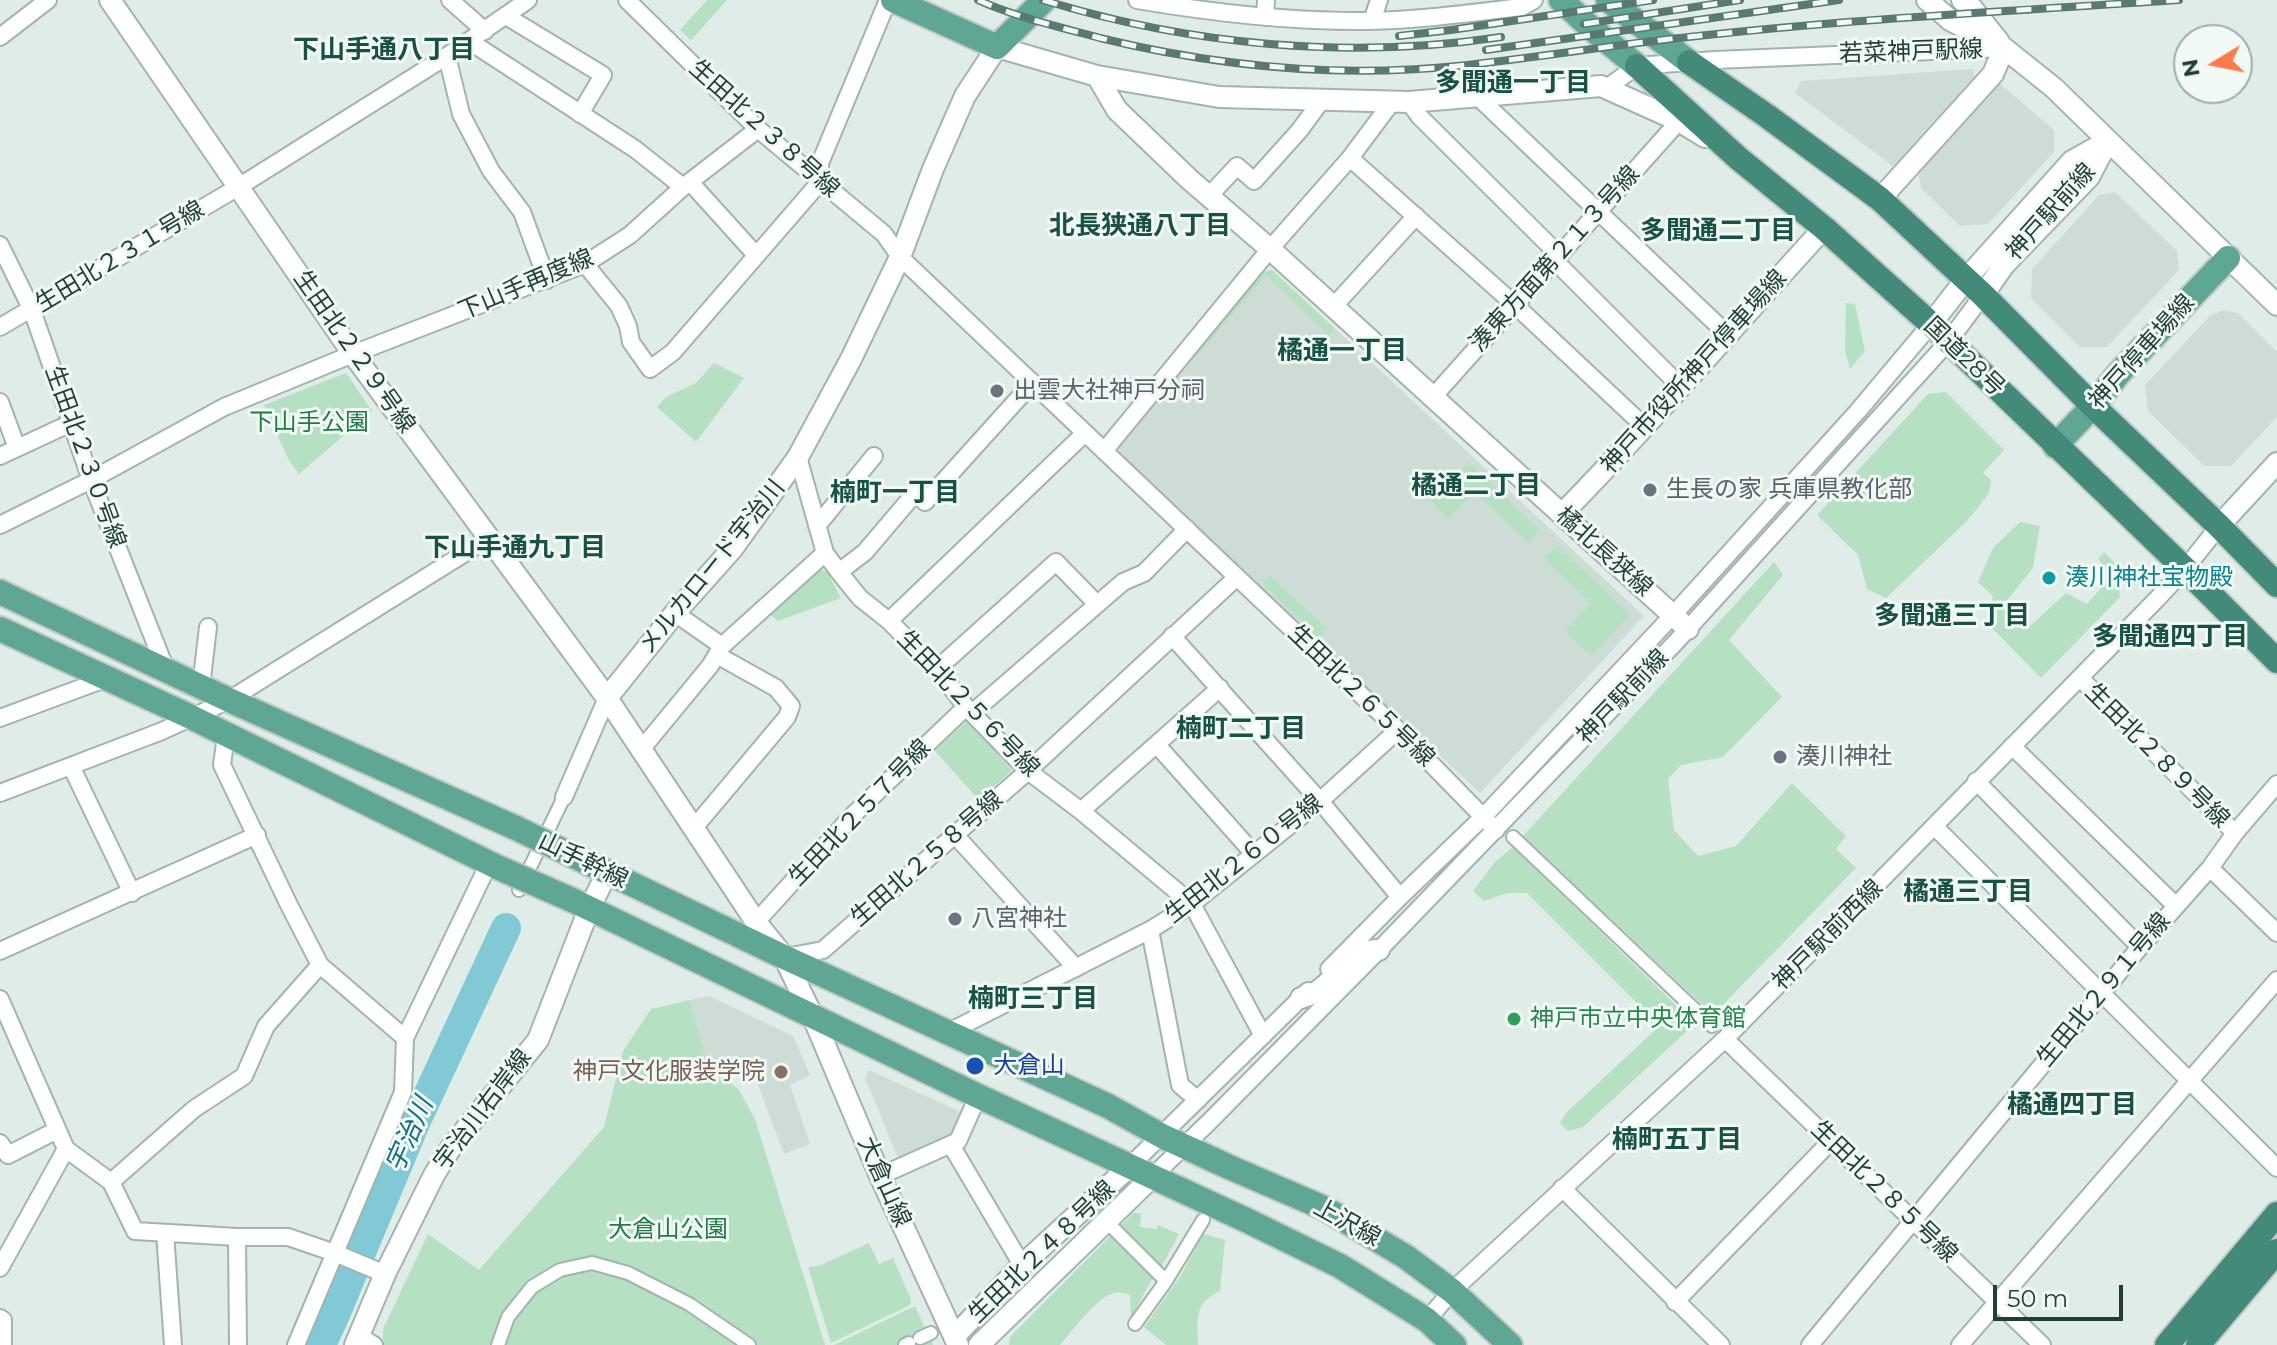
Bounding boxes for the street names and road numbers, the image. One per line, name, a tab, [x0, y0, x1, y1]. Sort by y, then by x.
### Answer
street label: 若菜神戸駅線	[1839, 35, 1983, 69]
street label: 生田北２３８号線	[683, 54, 845, 204]
street label: 神戸駅前線	[2000, 158, 2102, 266]
street label: 湊東方面第２１３号線	[1464, 160, 1646, 358]
street label: 生田北２３１号線	[30, 195, 210, 319]
street label: 下山手再度線	[454, 244, 598, 326]
street label: 神戸市役所神戸停車場線	[1595, 264, 1793, 480]
street label: 生田北２２９号線	[287, 265, 421, 439]
street label: 神戸停車場線	[2083, 289, 2201, 415]
street label: 国道28号	[1918, 312, 2010, 402]
street label: 生田北２３０号線	[39, 362, 131, 552]
street label: メルカロード宇治川	[633, 474, 791, 660]
street label: 橘北長狭線	[1550, 501, 1658, 603]
street label: 生田北２６５号線	[1282, 619, 1440, 773]
street label: 生田北２５６号線	[891, 625, 1045, 783]
street label: 神戸駅前線	[1571, 644, 1675, 750]
street label: 生田北２８９号線	[2079, 678, 2235, 834]
street label: 生田北２５７号線	[783, 734, 937, 892]
street label: 生田北２５８号線	[845, 785, 1009, 933]
street label: 生田北２６０号線	[1159, 789, 1329, 929]
street label: 山手幹線	[534, 827, 632, 895]
street label: 神戸駅前西線	[1767, 874, 1889, 996]
street label: 生田北２９１号線	[2031, 907, 2177, 1073]
street label: 宇治川右岸線	[428, 1044, 538, 1176]
street label: 生田北２８５号線	[1805, 1115, 1963, 1269]
street label: 大倉山線	[851, 1132, 917, 1232]
street label: 生田北２４８号線	[963, 1175, 1121, 1329]
street label: 上沢線	[1309, 1193, 1385, 1253]

